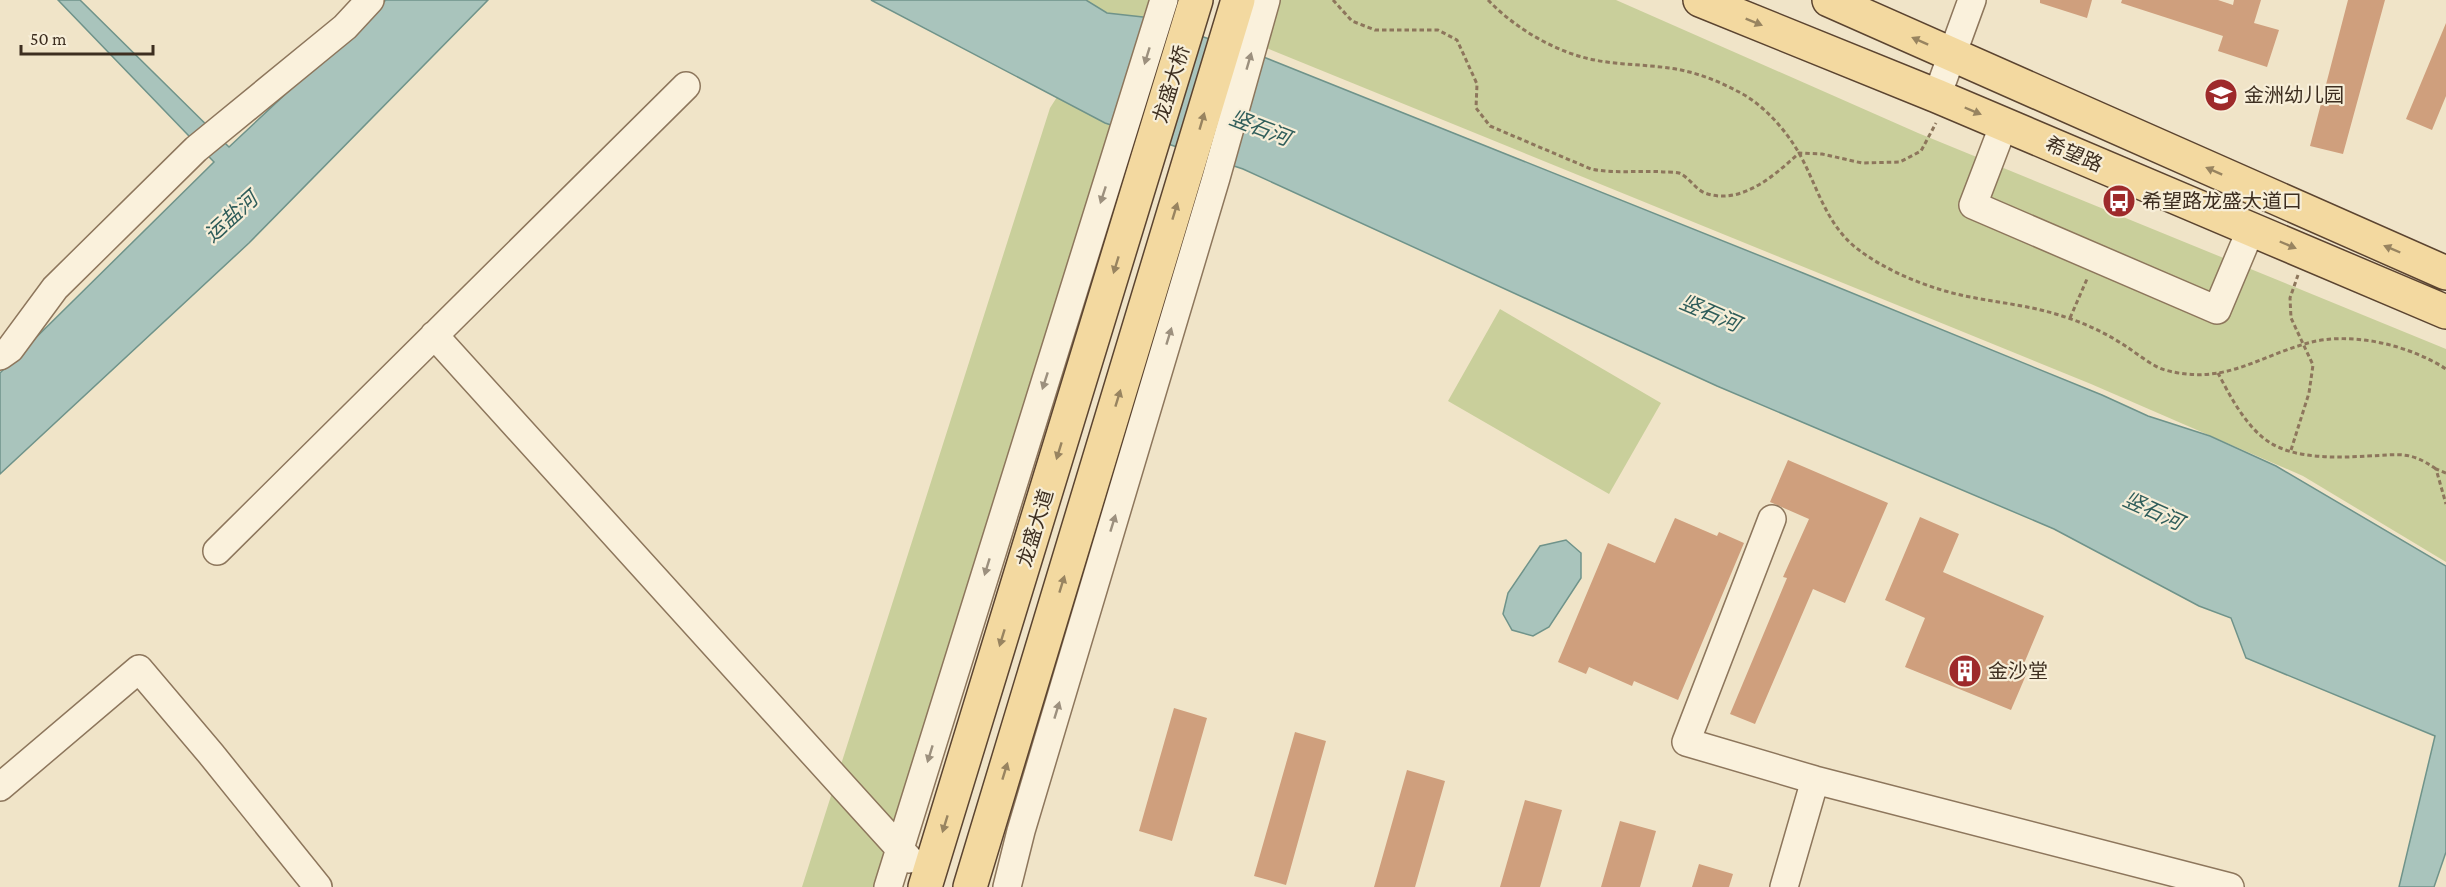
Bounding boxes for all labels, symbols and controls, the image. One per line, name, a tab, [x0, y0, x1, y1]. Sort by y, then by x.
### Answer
scale bar	[21, 18, 153, 56]
one-way arrow	[1745, 18, 1763, 27]
text: 50 m	[30, 29, 67, 49]
one-way arrow	[1912, 36, 1929, 45]
street label: 龙盛大桥	[1149, 43, 1193, 125]
one-way arrow	[1142, 47, 1151, 65]
one-way arrow	[1245, 52, 1254, 70]
school or university icon: 金洲幼儿园	[2203, 77, 2239, 113]
place label: 金洲幼儿园	[2244, 84, 2344, 106]
water label: 竖石河	[1226, 106, 1297, 152]
one-way arrow	[1965, 106, 1983, 116]
one-way arrow	[1198, 112, 1207, 130]
street label: 希望路	[2042, 132, 2106, 176]
one-way arrow	[2204, 166, 2222, 176]
bus stop icon: 希望路龙盛大道口	[2101, 183, 2137, 219]
water label: 运盐河	[200, 184, 265, 247]
one-way arrow	[1098, 186, 1108, 204]
place label: 希望路龙盛大道口	[2142, 190, 2302, 212]
one-way arrow	[1171, 202, 1180, 220]
one-way arrow	[2279, 241, 2297, 250]
one-way arrow	[2384, 245, 2401, 254]
one-way arrow	[1111, 256, 1120, 274]
water label: 竖石河	[1676, 290, 1747, 338]
one-way arrow	[1165, 327, 1174, 345]
one-way arrow	[1040, 372, 1049, 390]
one-way arrow	[1114, 389, 1123, 407]
one-way arrow	[1054, 442, 1063, 460]
street label: 龙盛大道	[1013, 487, 1057, 569]
water label: 竖石河	[2119, 487, 2190, 536]
one-way arrow	[1109, 514, 1118, 532]
one-way arrow	[982, 558, 991, 576]
one-way arrow	[1058, 575, 1067, 593]
one-way arrow	[997, 629, 1006, 647]
building icon: 金沙堂	[1947, 653, 1983, 689]
place label: 金沙堂	[1988, 660, 2048, 682]
one-way arrow	[1053, 701, 1062, 719]
one-way arrow	[924, 745, 934, 763]
one-way arrow	[1001, 762, 1010, 780]
one-way arrow	[940, 815, 949, 833]

